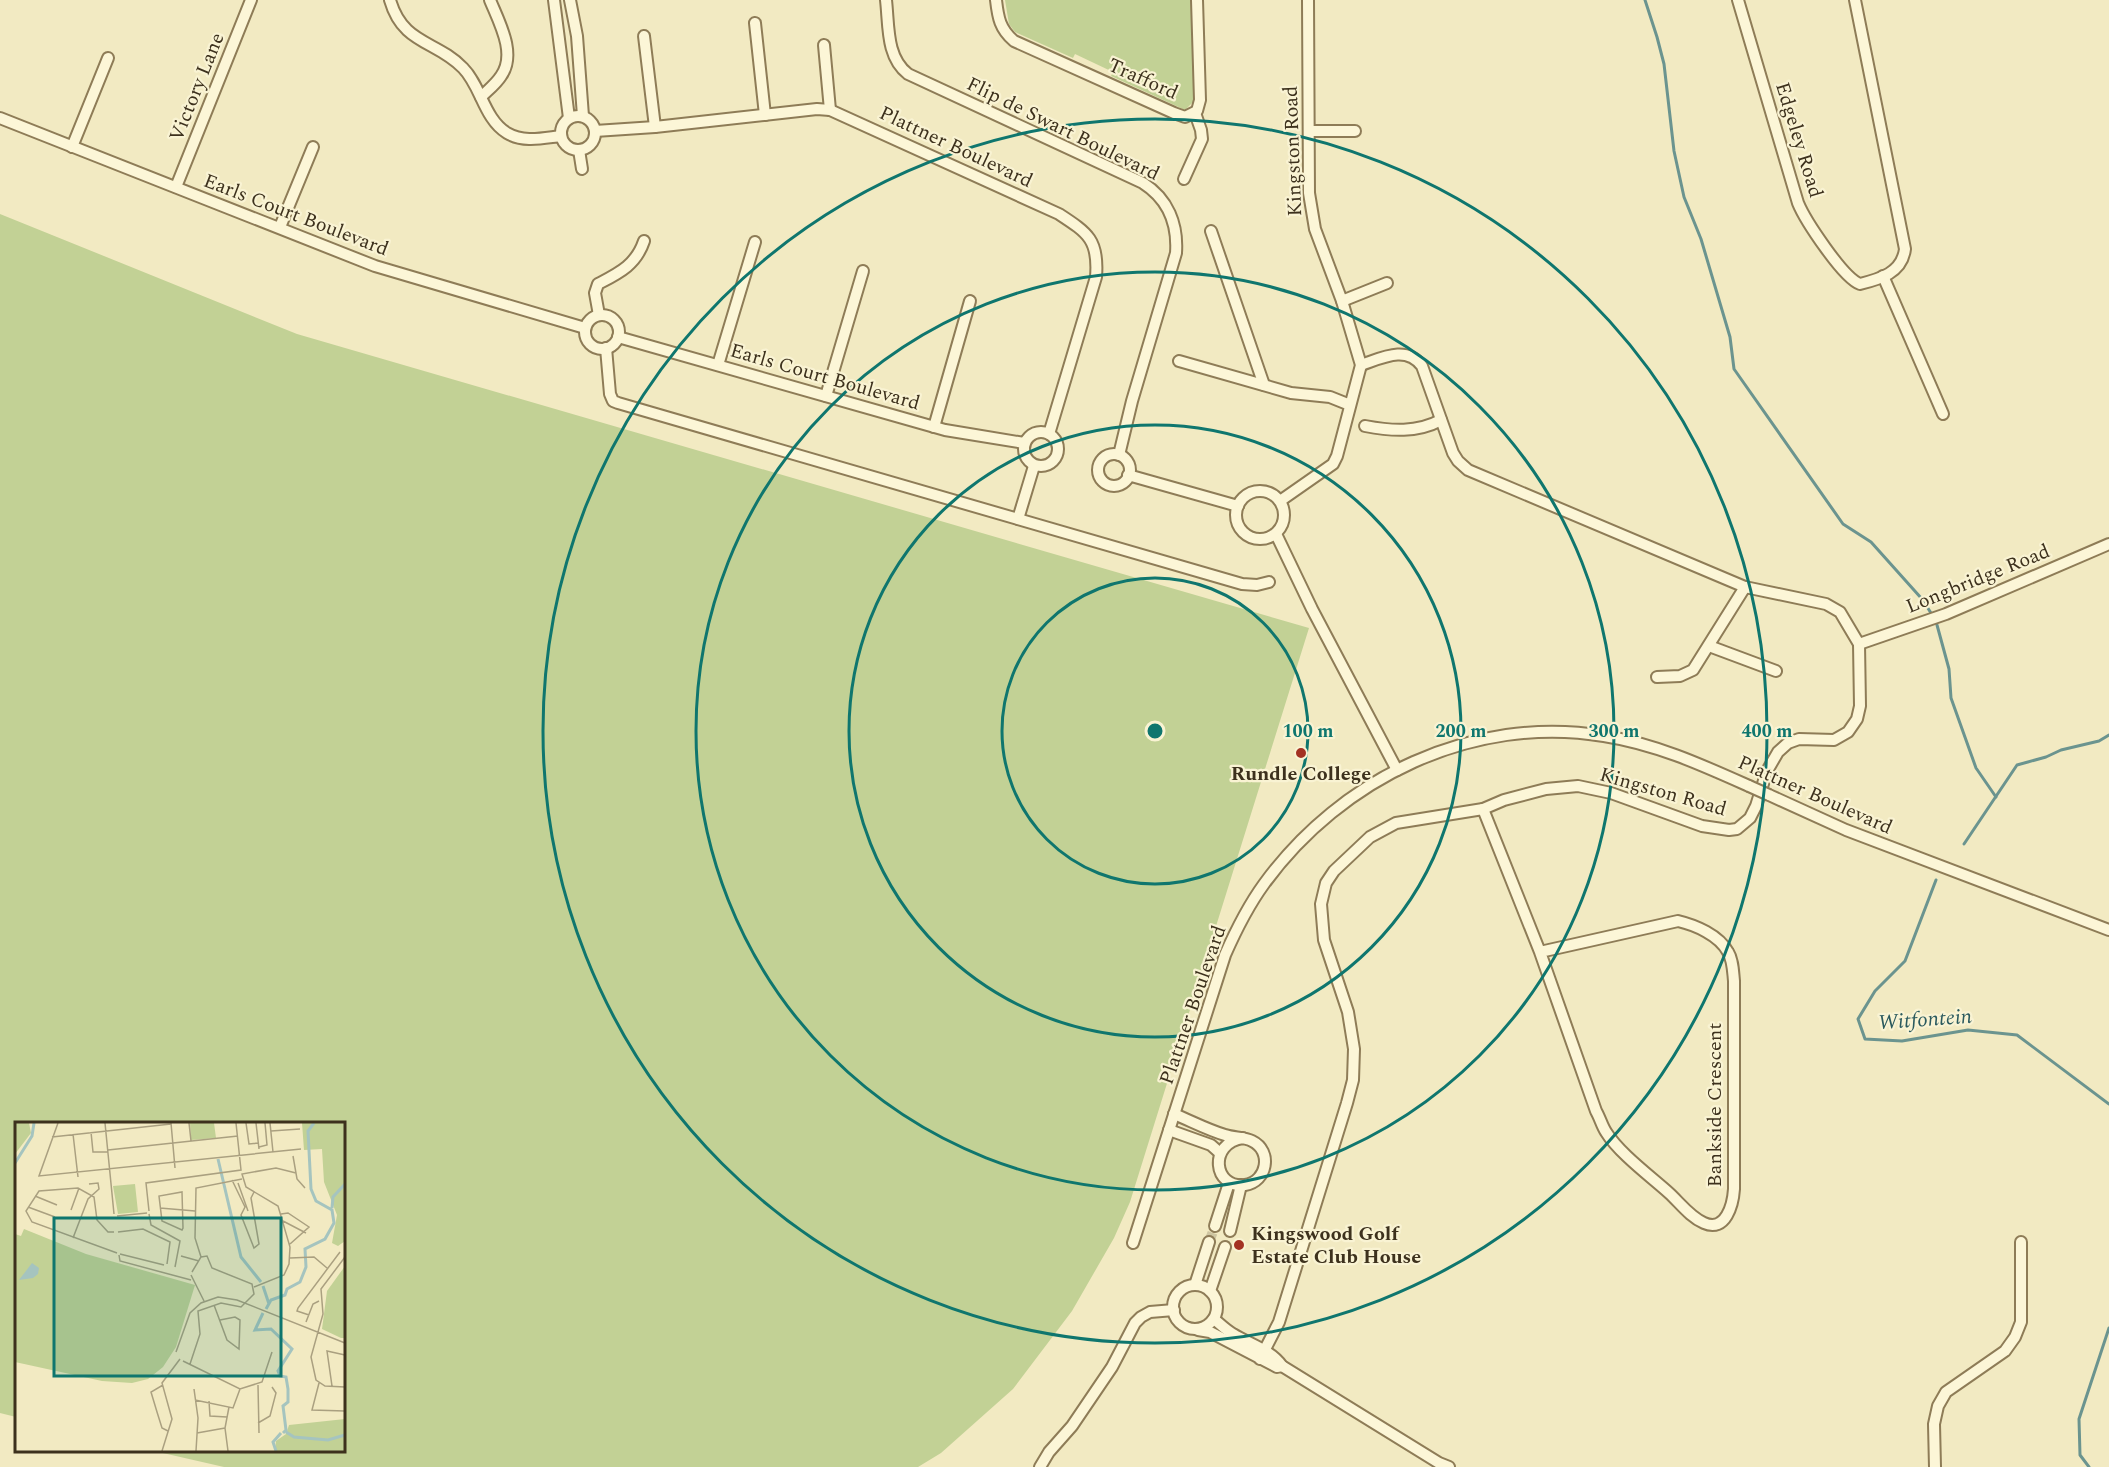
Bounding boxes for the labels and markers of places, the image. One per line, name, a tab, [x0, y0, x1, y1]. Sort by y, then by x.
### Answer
centre of rings	[1145, 721, 1165, 741]
marker: Rundle College	[1294, 746, 1308, 760]
place label: Rundle College	[1231, 759, 1371, 789]
place label: Kingswood Golf Estate Club House	[1251, 1219, 1421, 1272]
marker: Kingswood Golf Estate Club House	[1232, 1238, 1246, 1252]

